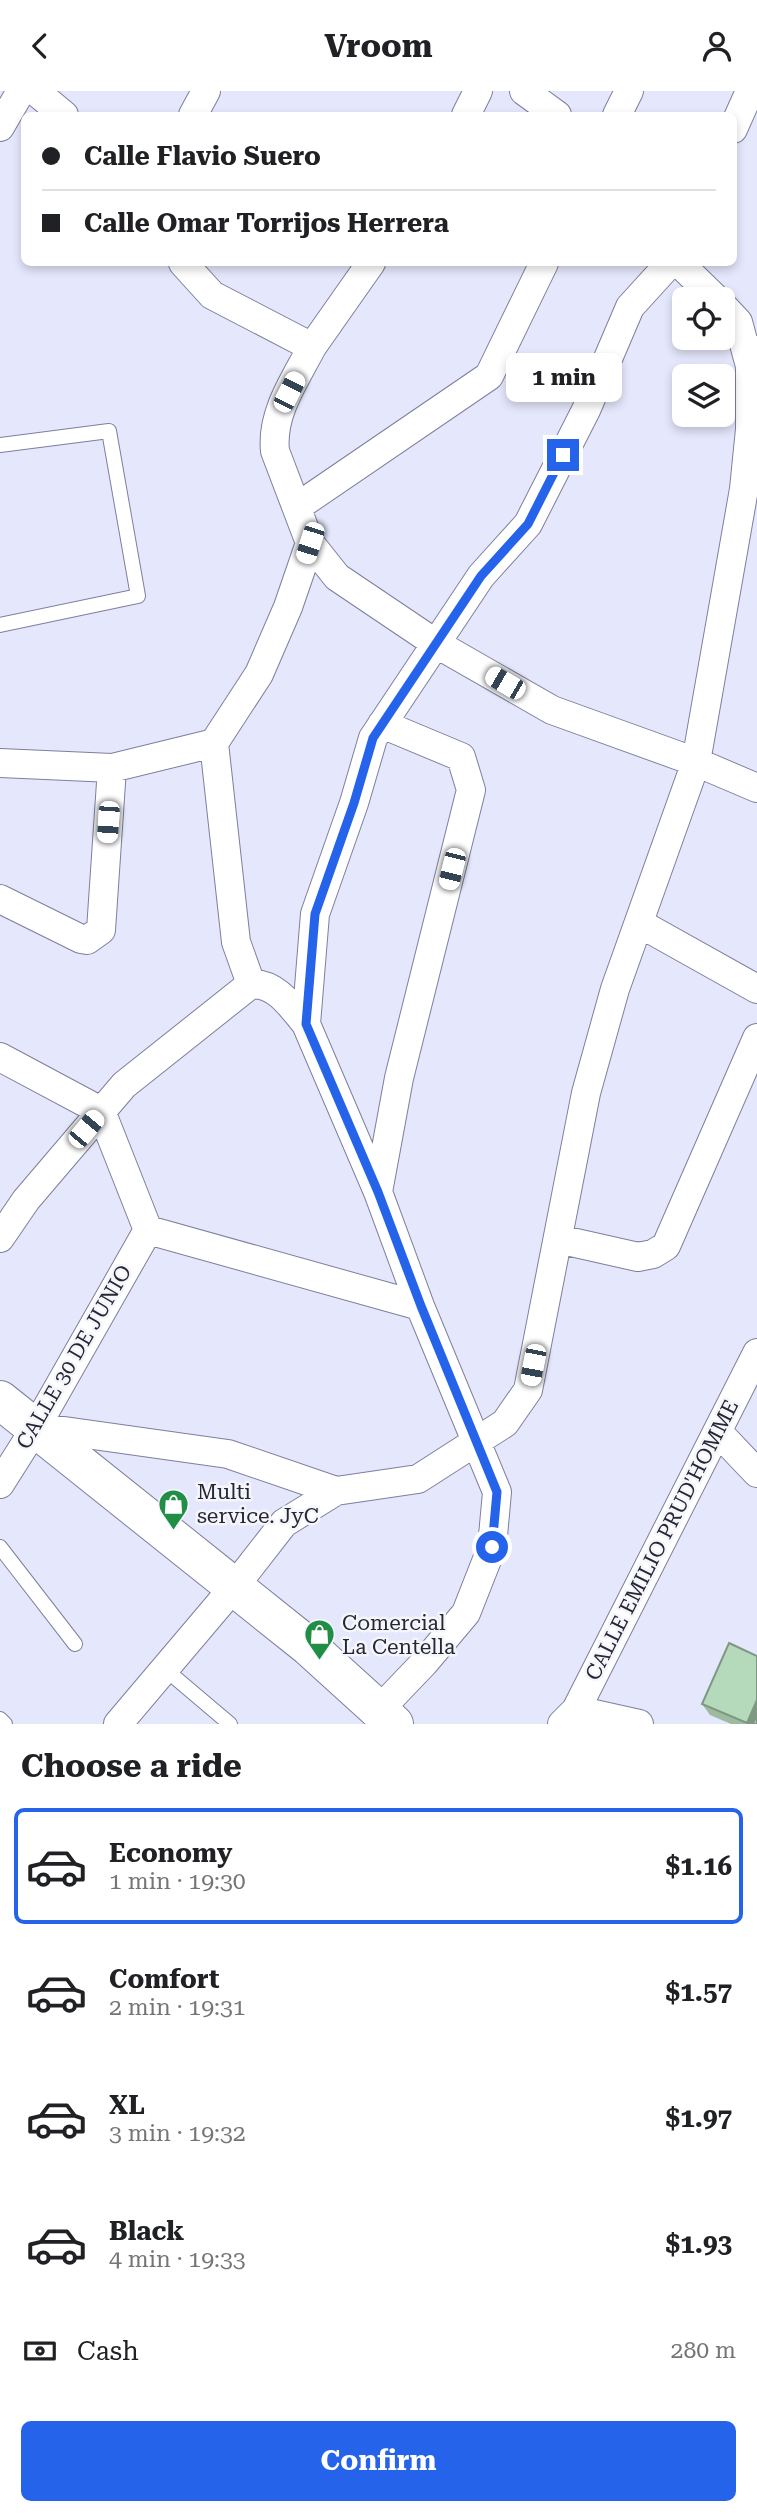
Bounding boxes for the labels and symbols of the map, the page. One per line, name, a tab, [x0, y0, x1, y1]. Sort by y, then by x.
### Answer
callout: 1 min	[505, 353, 621, 403]
car	[271, 369, 308, 415]
route end	[547, 439, 579, 471]
car	[294, 520, 327, 566]
car	[482, 663, 529, 703]
car	[97, 800, 120, 844]
car	[437, 846, 468, 892]
car	[65, 1106, 108, 1152]
street label: CALLE 30 DE JUNIO	[11, 1261, 137, 1453]
car	[519, 1342, 548, 1388]
street label: CALLE EMILIO PRUD'HOMME	[581, 1396, 743, 1684]
place label: Multi service. JyC	[197, 1480, 319, 1528]
shop icon: Multi service. JyC	[157, 1487, 191, 1531]
route start	[476, 1531, 508, 1563]
place label: Comercial La Centella	[342, 1611, 456, 1659]
shop icon: Comercial La Centella	[302, 1618, 336, 1662]

